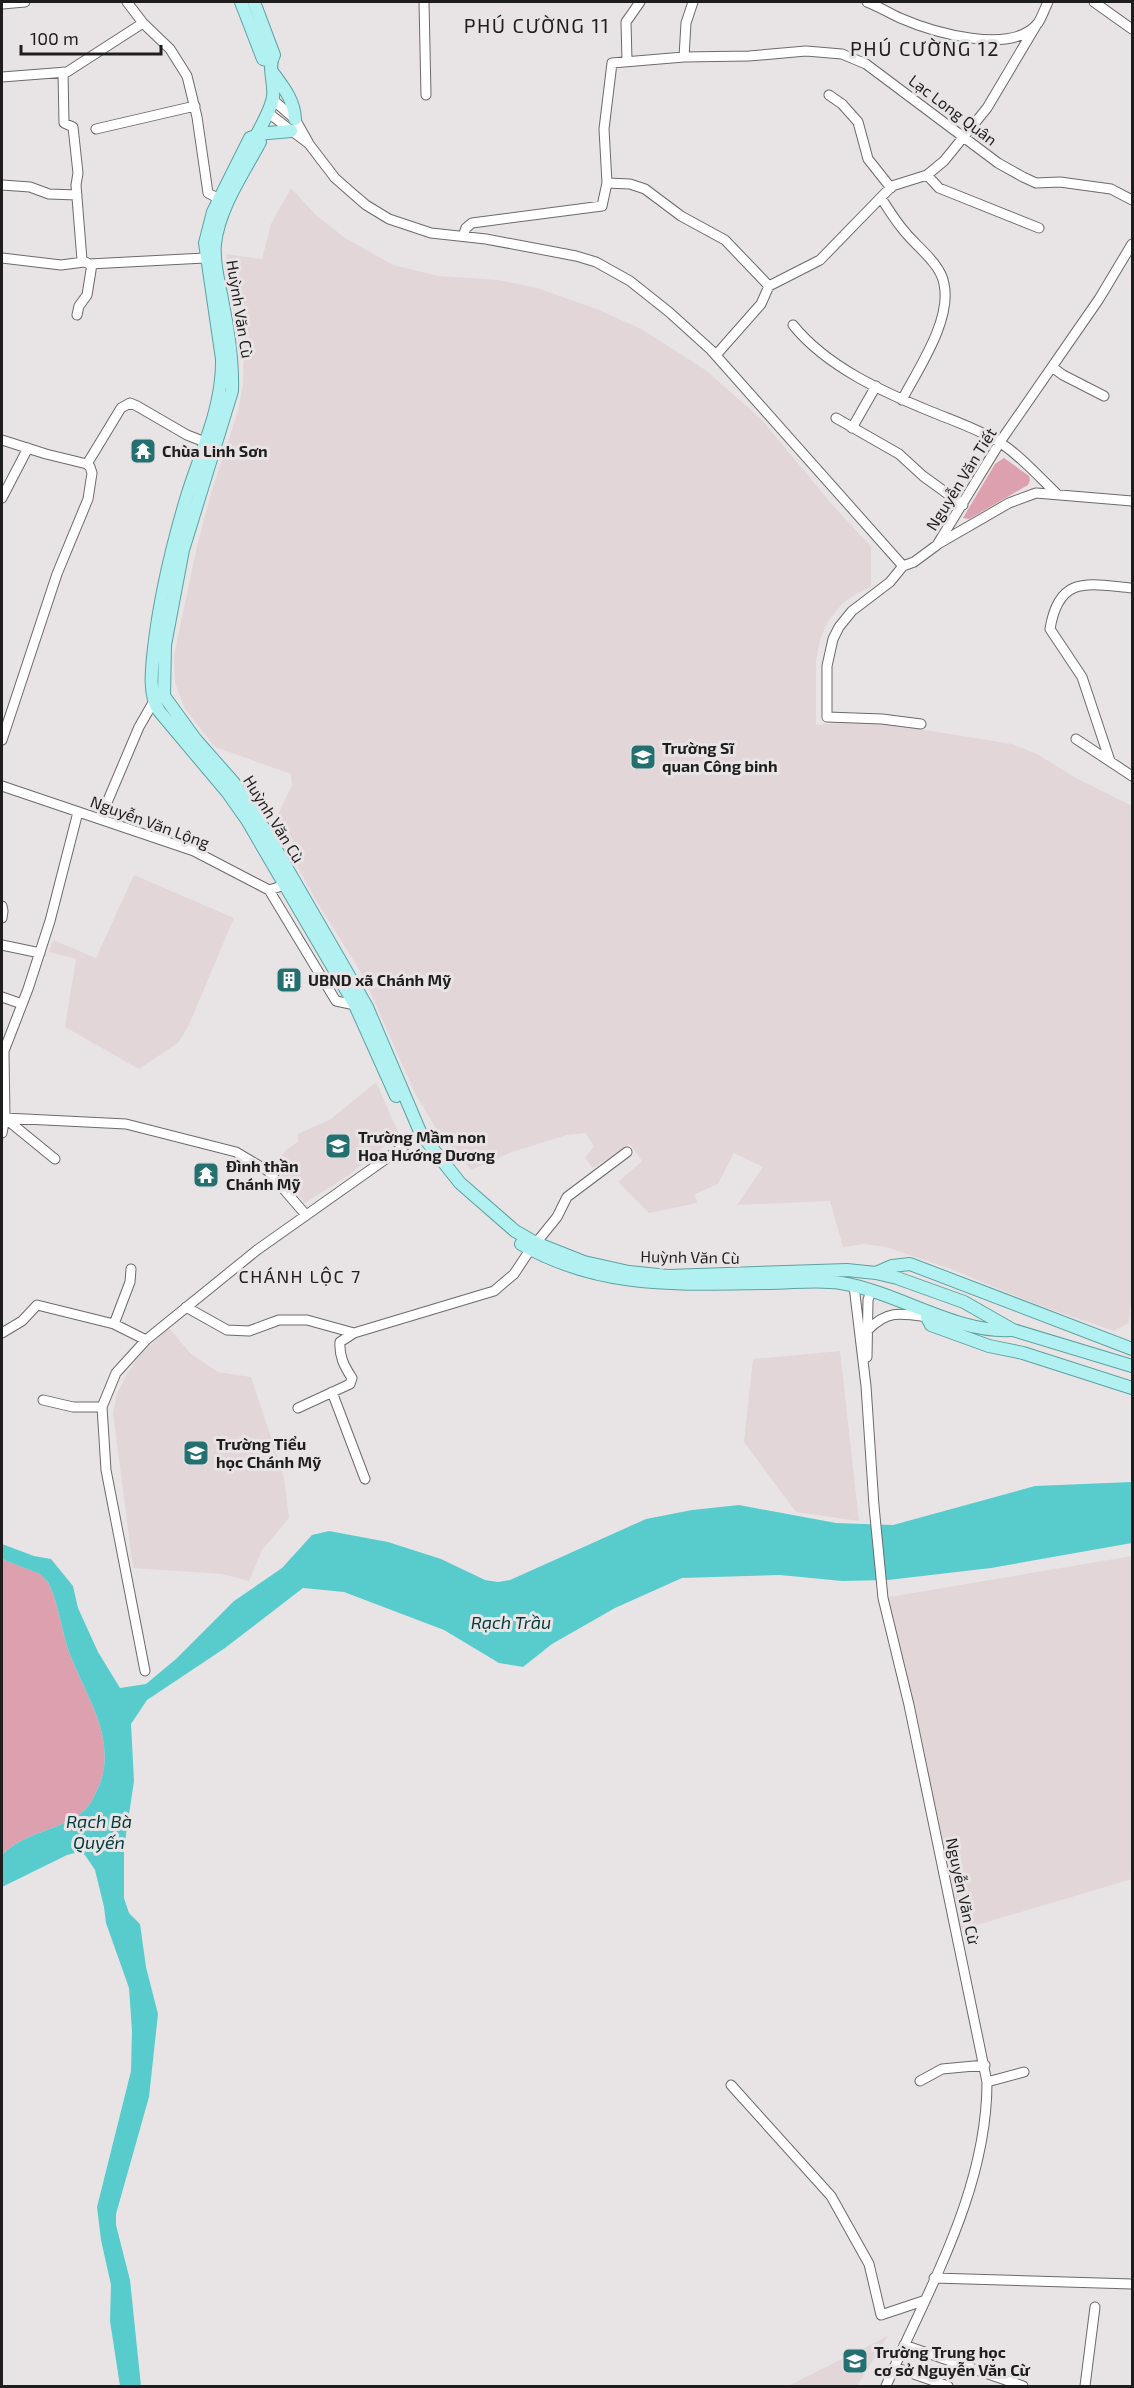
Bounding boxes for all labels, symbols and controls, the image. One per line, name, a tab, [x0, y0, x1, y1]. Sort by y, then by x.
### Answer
district label: PHÚ CƯỜNG 11	[464, 13, 610, 37]
scale bar	[21, 18, 160, 56]
text: 100 m	[30, 27, 79, 49]
district label: PHÚ CƯỜNG 12	[850, 36, 1000, 60]
street label: Lạc Long Quân	[905, 70, 1001, 150]
street label: Huỳnh Văn Cù	[223, 258, 258, 359]
street label: Nguyễn Văn Tiết	[921, 424, 1000, 534]
temple icon: Chùa Linh Sơn	[128, 436, 158, 466]
place label: Chùa Linh Sơn	[162, 441, 268, 460]
place label: Trường Sĩ quan Công binh	[662, 738, 778, 775]
school or university icon: Trường Sĩ quan Công binh	[628, 742, 658, 772]
street label: Huỳnh Văn Cù	[240, 772, 309, 866]
street label: Nguyễn Văn Lộng	[88, 791, 212, 852]
building icon: UBND xã Chánh Mỹ	[274, 965, 304, 995]
place label: UBND xã Chánh Mỹ	[308, 970, 451, 990]
place label: Trường Mầm non Hoa Hướng Dương	[358, 1127, 496, 1164]
school or university icon: Trường Mầm non Hoa Hướng Dương	[323, 1131, 353, 1161]
place label: Đình thần Chánh Mỹ	[226, 1156, 301, 1194]
temple icon: Đình thần Chánh Mỹ	[191, 1160, 221, 1190]
street label: Huỳnh Văn Cù	[640, 1246, 740, 1267]
district label: CHÁNH LỘC 7	[238, 1265, 362, 1287]
place label: Trường Tiểu học Chánh Mỹ	[216, 1434, 321, 1472]
school or university icon: Trường Tiểu học Chánh Mỹ	[181, 1438, 211, 1468]
water label: Rạch Trầu	[471, 1611, 551, 1633]
water label: Rạch Bà Quyến	[66, 1810, 132, 1853]
street label: Nguyễn Văn Cừ	[943, 1836, 984, 1946]
place label: Trường Trung học cơ sở Nguyễn Văn Cừ	[874, 2342, 1031, 2380]
school or university icon: Trường Trung học cơ sở Nguyễn Văn Cừ	[840, 2346, 870, 2376]

